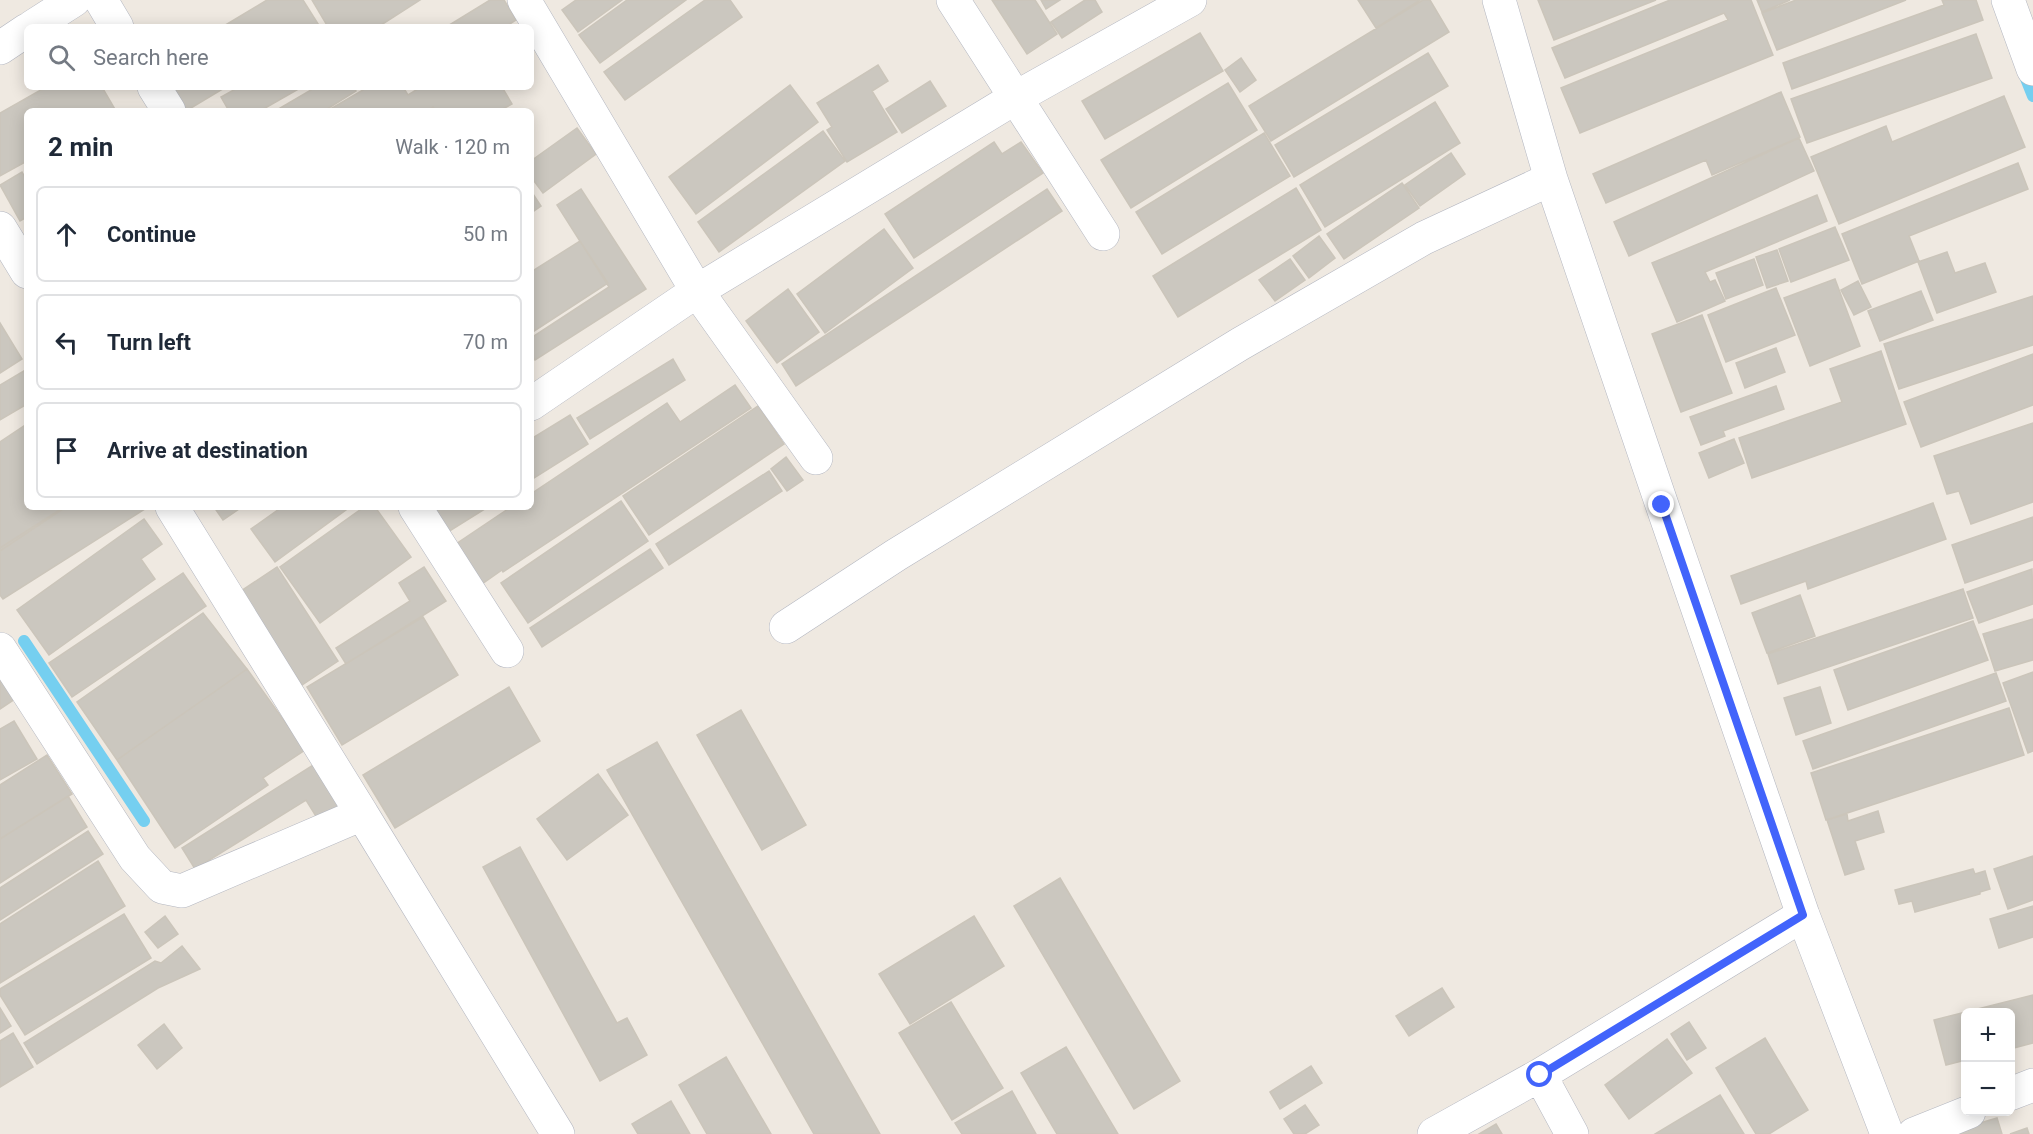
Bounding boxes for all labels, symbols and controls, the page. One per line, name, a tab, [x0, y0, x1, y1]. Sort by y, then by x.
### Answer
search box	[24, 24, 534, 90]
icon: search	[45, 41, 78, 74]
text: Search here	[93, 45, 209, 70]
text: 2 min	[48, 132, 113, 162]
text: Walk · 120 m	[395, 135, 510, 159]
icon: ahead	[50, 218, 83, 251]
text: Continue	[107, 222, 196, 247]
text: 50 m	[463, 222, 508, 246]
icon: left	[50, 326, 83, 359]
text: Turn left	[107, 330, 191, 355]
text: 70 m	[463, 330, 508, 354]
icon: arrive	[50, 434, 83, 467]
text: Arrive at destination	[107, 438, 308, 463]
route end	[1648, 491, 1674, 517]
map controls	[1961, 1008, 2015, 1116]
button: +	[1961, 1008, 2015, 1062]
route start	[1526, 1061, 1552, 1087]
button: −	[1961, 1062, 2015, 1116]

